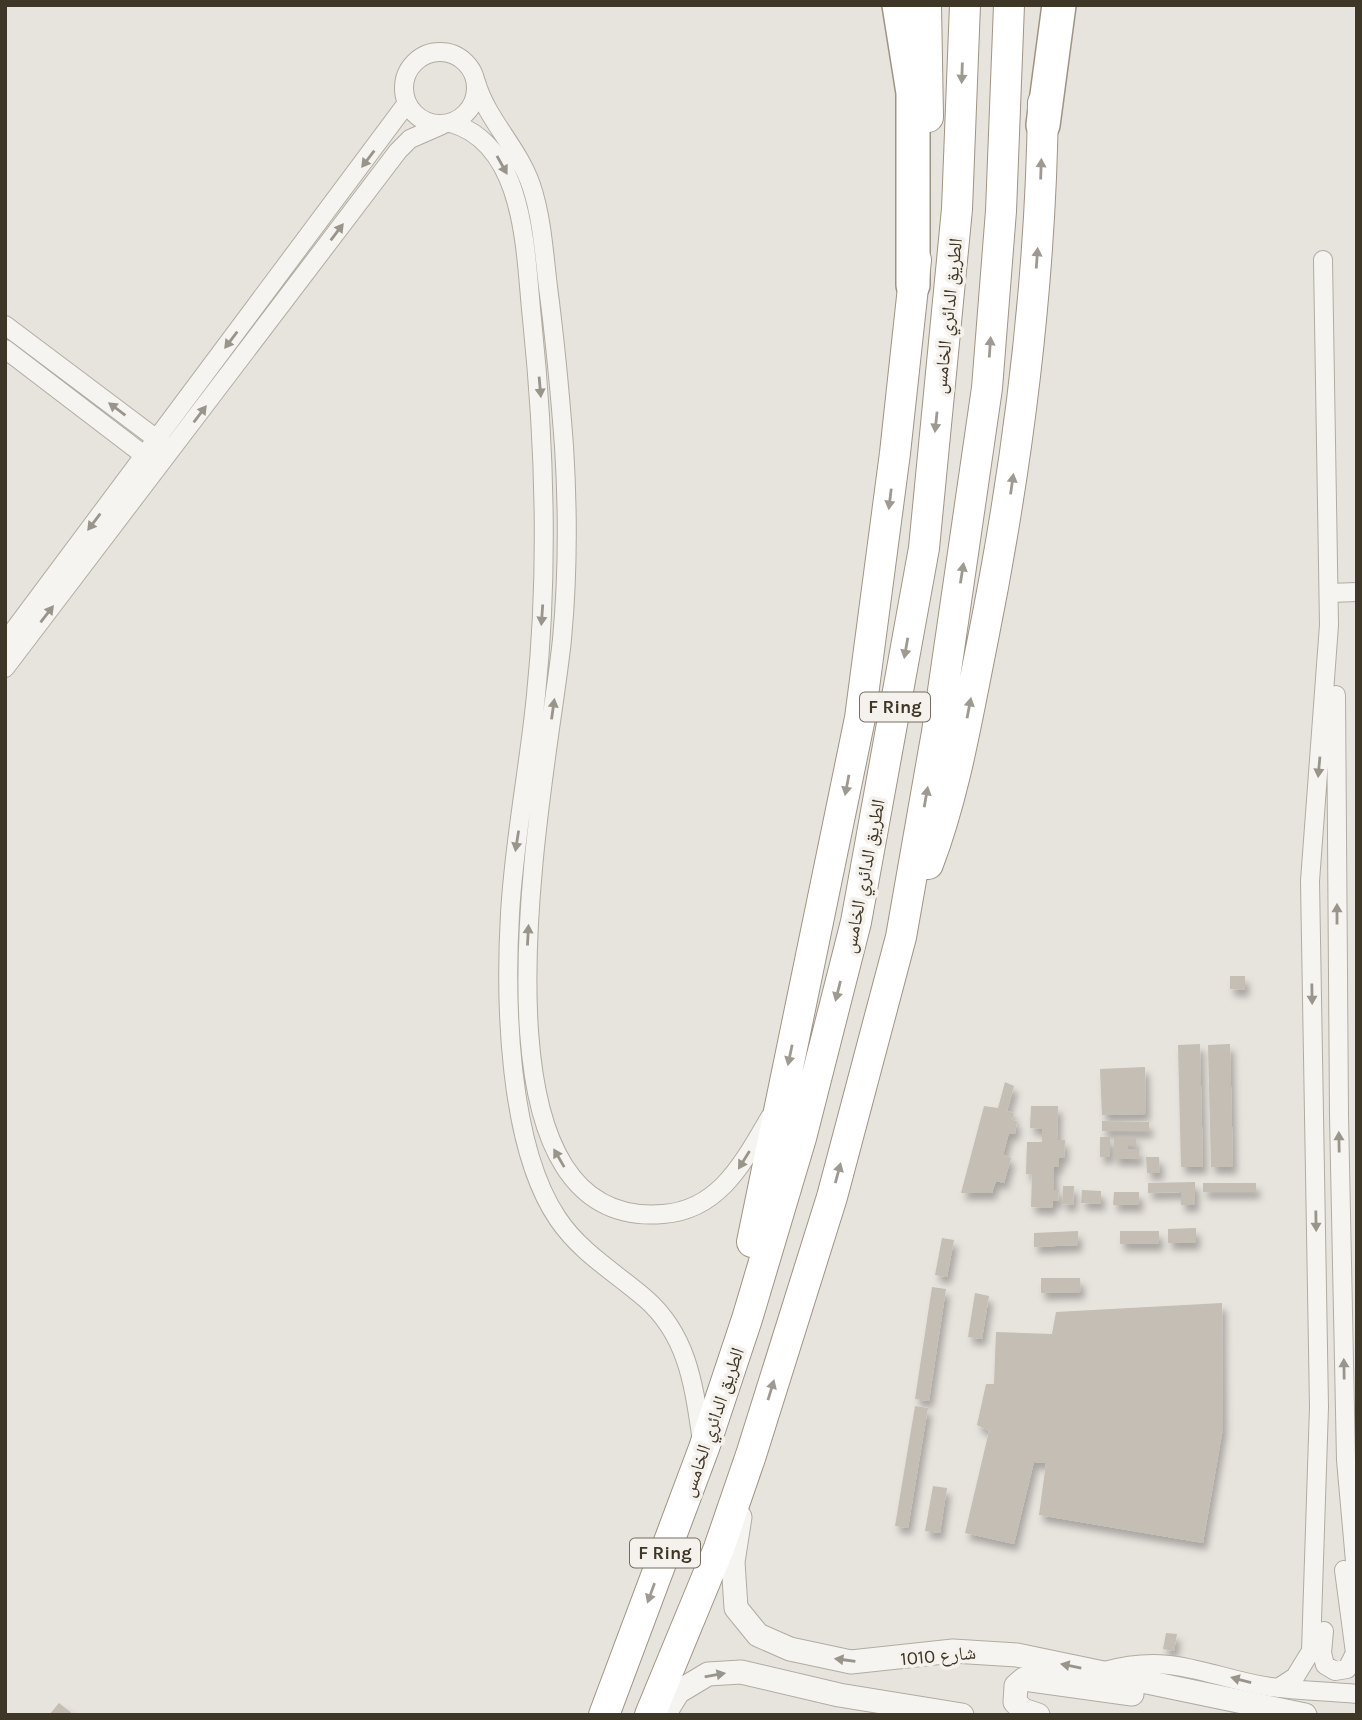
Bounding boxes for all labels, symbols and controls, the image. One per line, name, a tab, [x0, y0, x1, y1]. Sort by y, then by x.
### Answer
one-way arrow	[957, 63, 968, 85]
one-way arrow	[361, 150, 375, 168]
one-way arrow	[496, 155, 508, 174]
one-way arrow	[1036, 158, 1047, 180]
one-way arrow	[329, 223, 343, 241]
street label: الطريق الدائري الخامس	[929, 237, 971, 396]
one-way arrow	[1032, 247, 1043, 269]
one-way arrow	[223, 331, 238, 349]
one-way arrow	[985, 336, 996, 358]
one-way arrow	[535, 377, 546, 399]
one-way arrow	[108, 402, 127, 416]
one-way arrow	[192, 405, 207, 423]
one-way arrow	[931, 412, 942, 434]
one-way arrow	[1006, 473, 1017, 495]
one-way arrow	[884, 488, 895, 510]
one-way arrow	[87, 513, 101, 531]
one-way arrow	[957, 561, 968, 583]
one-way arrow	[536, 604, 547, 626]
one-way arrow	[39, 605, 53, 623]
one-way arrow	[900, 637, 911, 659]
road number: F Ring	[860, 692, 930, 722]
one-way arrow	[964, 697, 975, 719]
one-way arrow	[548, 698, 559, 720]
one-way arrow	[1314, 756, 1325, 778]
one-way arrow	[841, 774, 852, 796]
one-way arrow	[921, 786, 932, 808]
street label: الطريق الدائري الخامس	[838, 797, 893, 956]
one-way arrow	[511, 830, 522, 852]
one-way arrow	[1331, 903, 1343, 925]
one-way arrow	[523, 924, 534, 946]
one-way arrow	[832, 980, 843, 1002]
one-way arrow	[1306, 983, 1318, 1005]
one-way arrow	[784, 1044, 795, 1066]
one-way arrow	[1334, 1131, 1345, 1153]
one-way arrow	[552, 1149, 565, 1168]
one-way arrow	[737, 1151, 750, 1170]
one-way arrow	[834, 1162, 844, 1183]
one-way arrow	[1310, 1210, 1322, 1232]
street label: الطريق الدائري الخامس	[677, 1345, 752, 1501]
one-way arrow	[1338, 1358, 1350, 1380]
one-way arrow	[767, 1380, 777, 1401]
road number: F Ring	[630, 1538, 700, 1568]
one-way arrow	[645, 1583, 656, 1604]
street label: شارع 1010	[899, 1642, 977, 1670]
one-way arrow	[834, 1654, 856, 1665]
one-way arrow	[1060, 1661, 1082, 1672]
one-way arrow	[705, 1669, 727, 1680]
one-way arrow	[1229, 1674, 1251, 1685]

